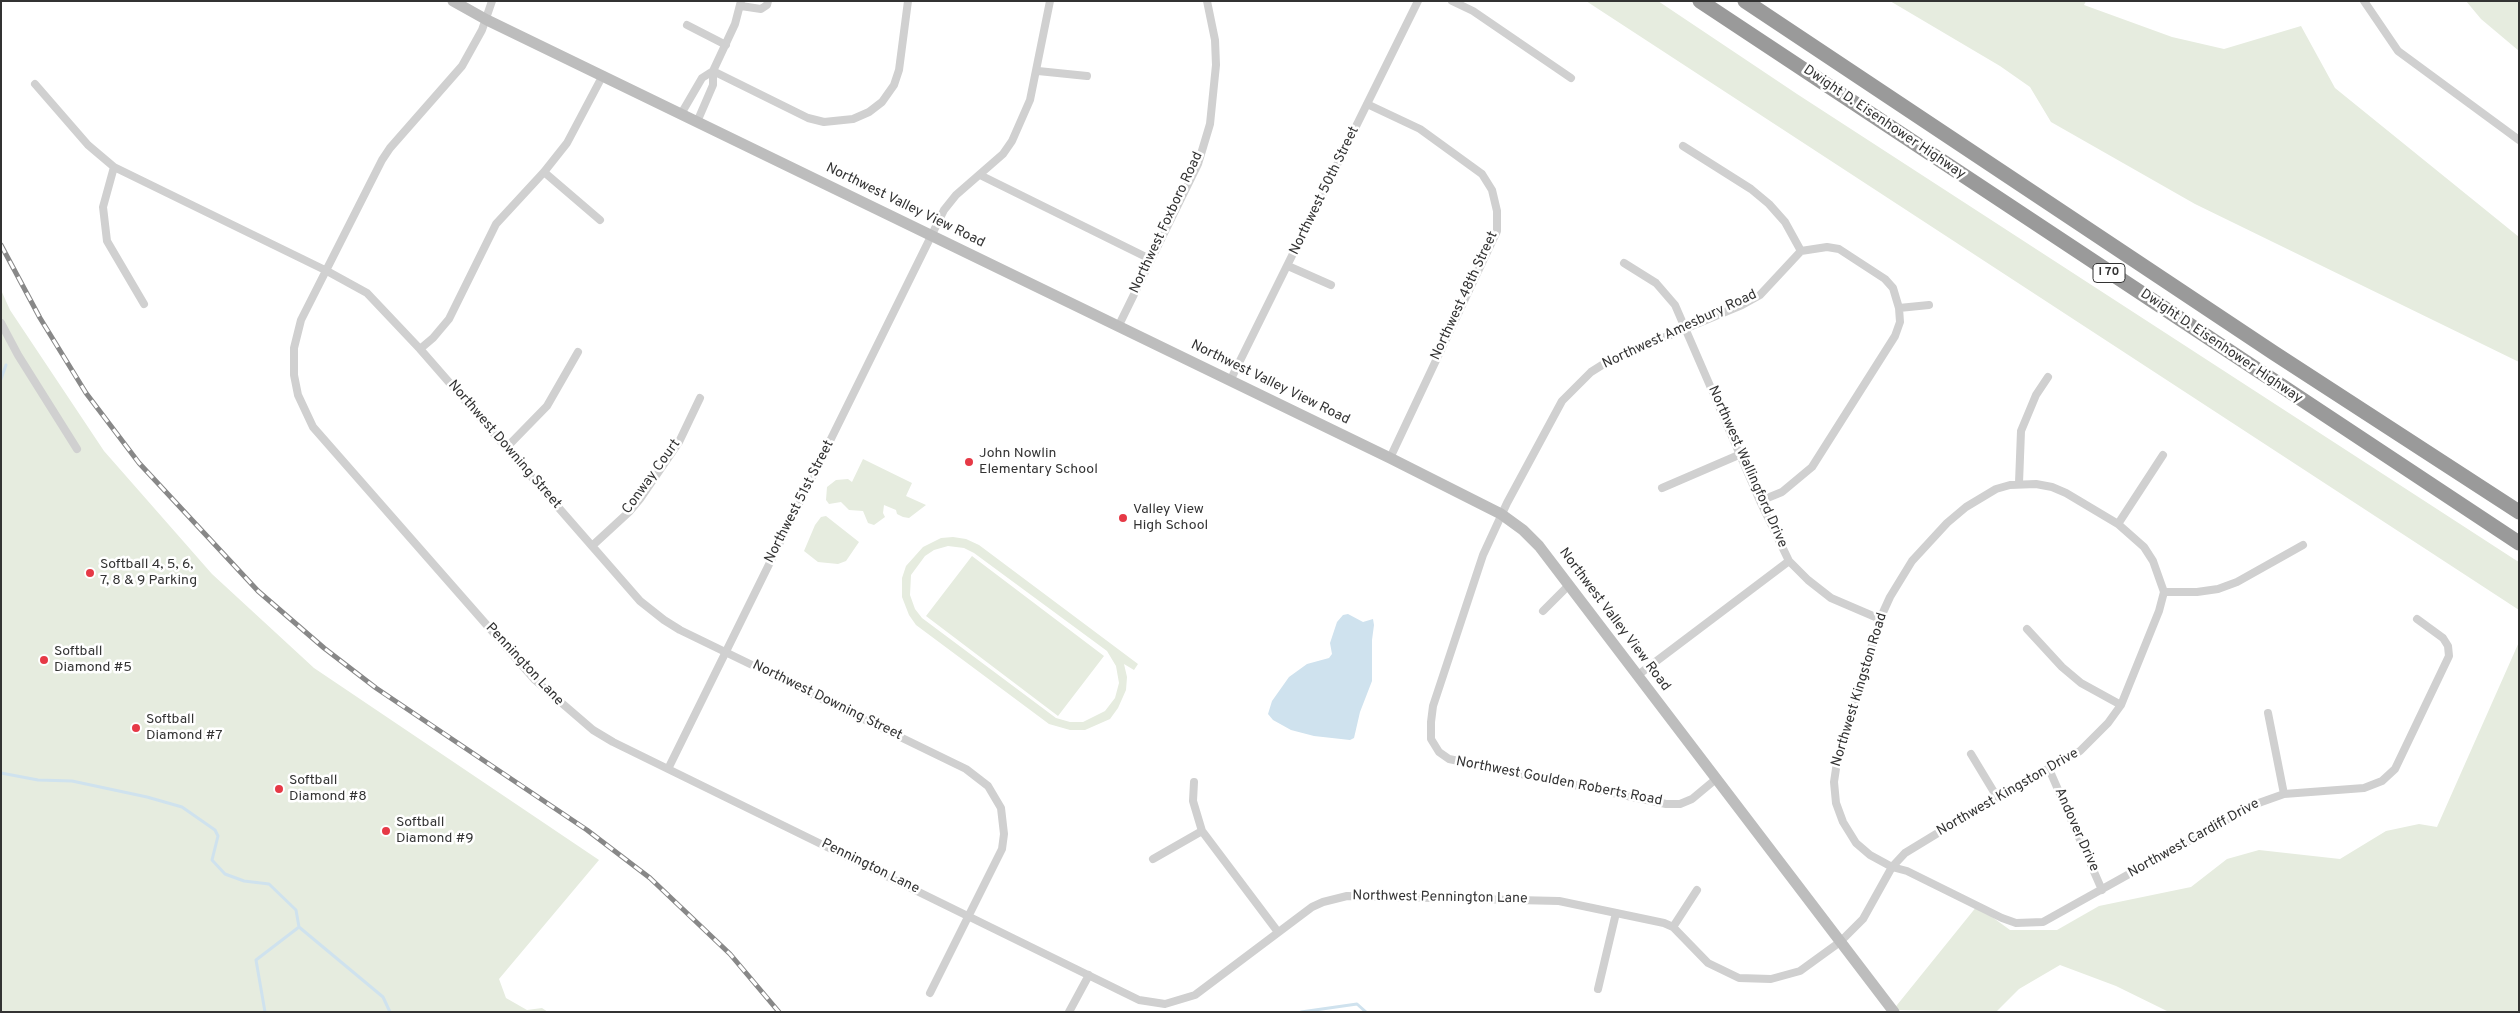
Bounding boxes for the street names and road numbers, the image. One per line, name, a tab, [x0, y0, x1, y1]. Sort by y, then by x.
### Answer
street label: Dwight D. Eisenhower Highway	[1800, 62, 1968, 184]
street label: Northwest 50th Street	[1287, 124, 1363, 258]
street label: Northwest Foxboro Road	[1127, 150, 1207, 296]
street label: Northwest Valley View Road	[823, 160, 987, 252]
street label: Northwest 48th Street	[1428, 229, 1502, 363]
road number: I 70	[2093, 264, 2125, 282]
street label: Dwight D. Eisenhower Highway	[2137, 286, 2305, 408]
street label: Northwest Amesbury Road	[1600, 287, 1760, 373]
street label: Northwest Valley View Road	[1188, 337, 1352, 429]
street label: Northwest Downing Street	[444, 377, 564, 513]
street label: Northwest Wallingford Drive	[1704, 383, 1790, 551]
street label: Conway Court	[619, 436, 685, 518]
street label: Northwest 51st Street	[762, 438, 838, 566]
street label: Northwest Valley View Road	[1555, 545, 1673, 695]
street label: Northwest Kingston Road	[1829, 611, 1891, 769]
street label: Pennington Lane	[481, 620, 567, 710]
street label: Northwest Downing Street	[749, 657, 905, 745]
street label: Northwest Kingston Drive	[1934, 746, 2082, 840]
street label: Northwest Goulden Roberts Road	[1454, 754, 1664, 810]
street label: Andover Drive	[2050, 786, 2102, 874]
street label: Northwest Cardiff Drive	[2125, 796, 2263, 882]
street label: Pennington Lane	[818, 836, 922, 898]
street label: Northwest Pennington Lane	[1352, 888, 1528, 908]

